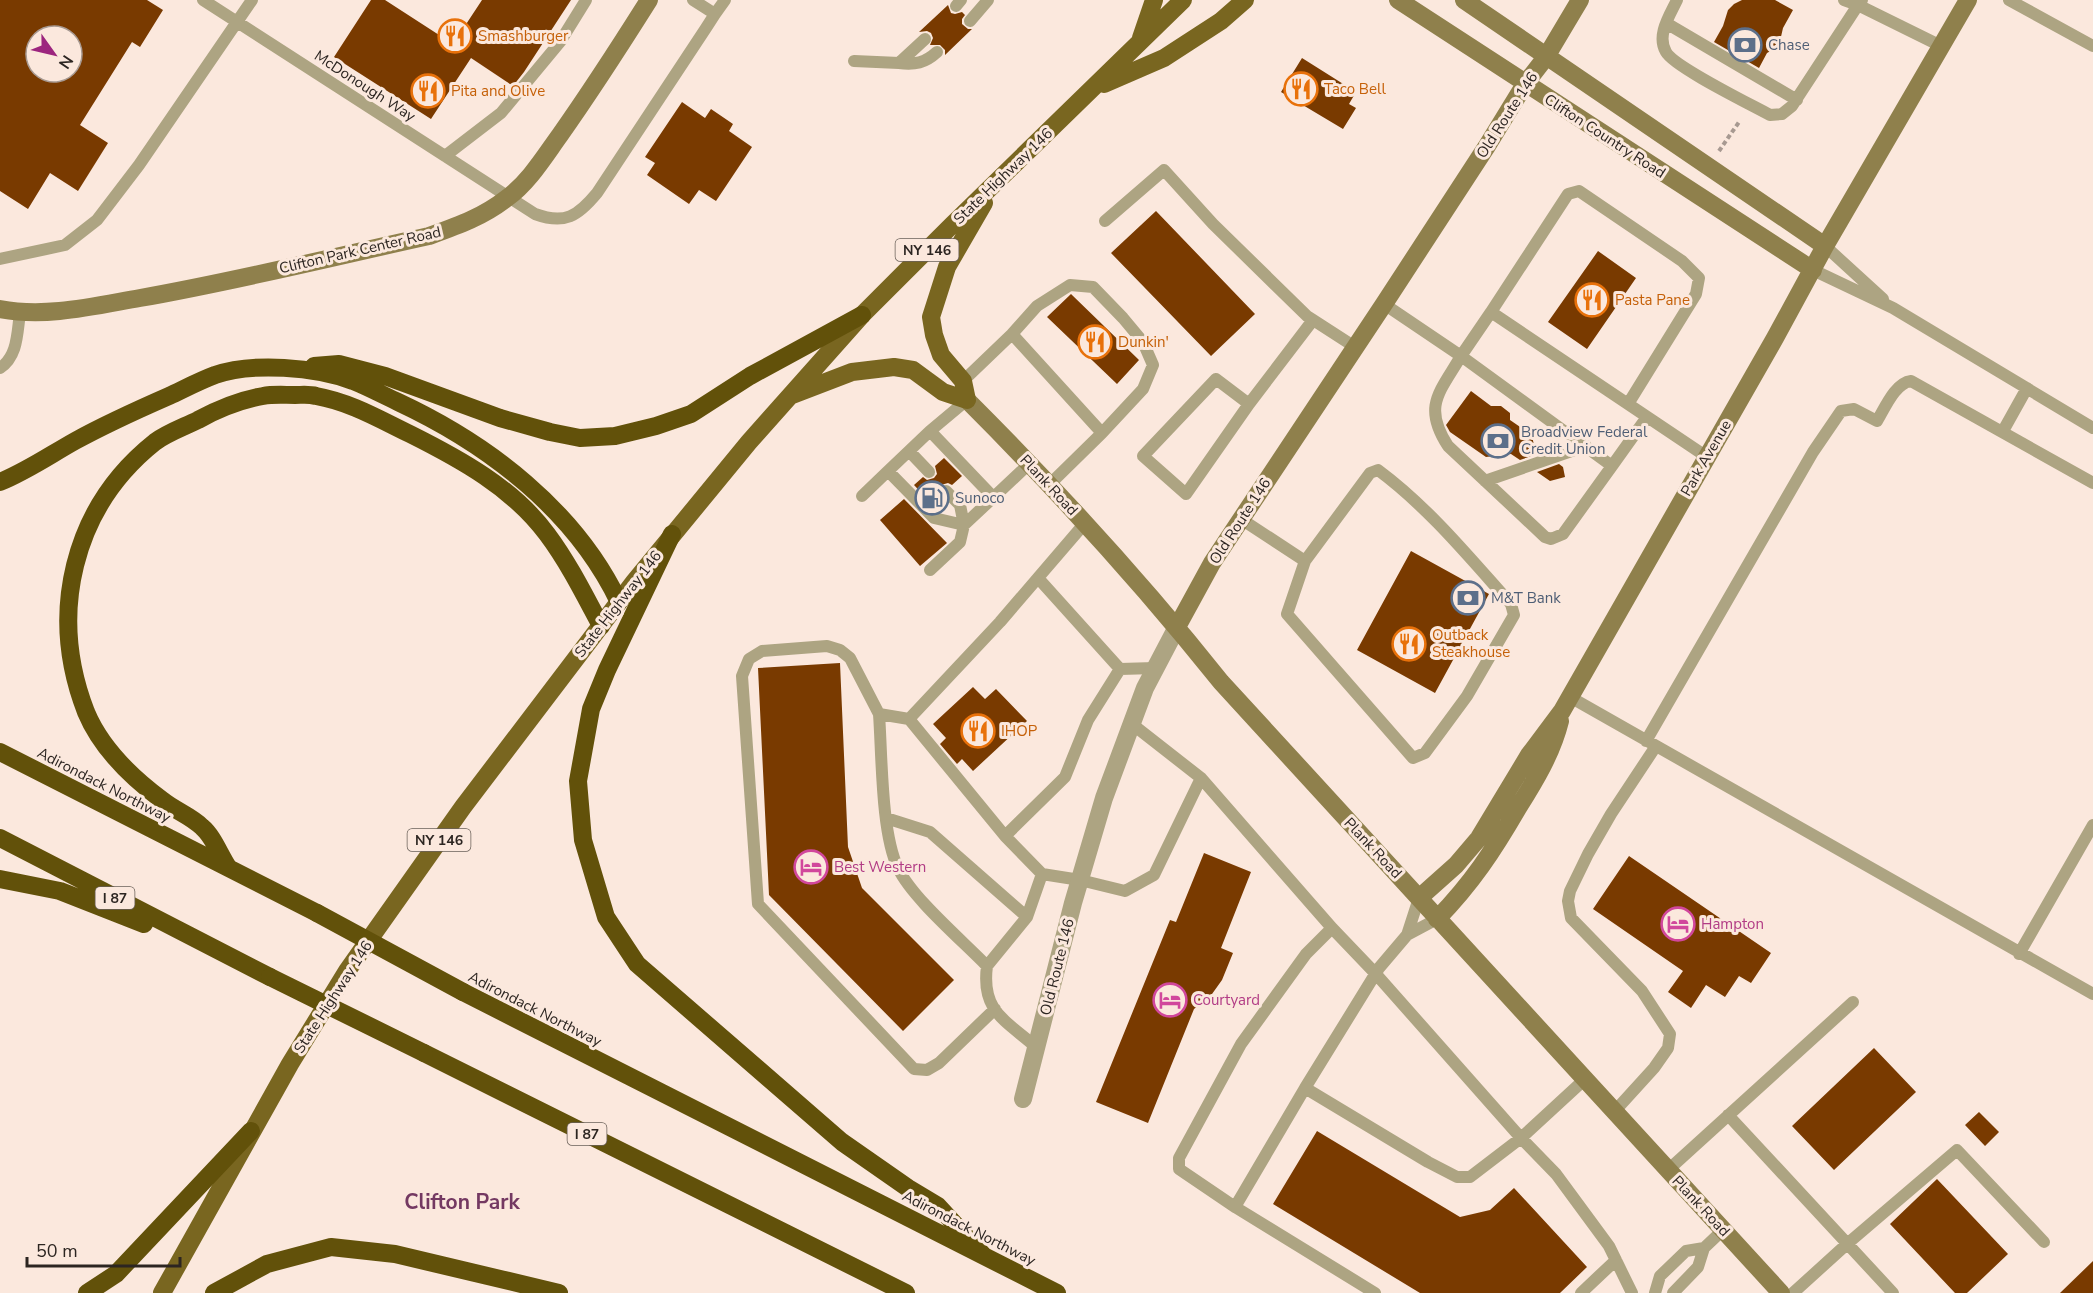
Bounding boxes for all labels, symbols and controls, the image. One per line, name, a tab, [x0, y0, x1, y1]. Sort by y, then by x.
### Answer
restaurant icon: Smashburger	[437, 18, 473, 54]
north arrow	[24, 24, 84, 84]
place label: Smashburger	[478, 26, 569, 46]
bank icon: Chase	[1727, 27, 1763, 63]
place label: Chase	[1768, 35, 1810, 55]
street label: McDonough Way	[311, 46, 420, 126]
text: N	[53, 51, 78, 73]
street label: Old Route 146	[1472, 68, 1542, 162]
restaurant icon: Taco Bell	[1283, 71, 1319, 107]
restaurant icon: Pita and Olive	[410, 73, 446, 109]
place label: Taco Bell	[1324, 79, 1386, 99]
place label: Pita and Olive	[451, 81, 545, 101]
street label: Clifton Country Road	[1540, 89, 1670, 183]
street label: State Highway 146	[949, 123, 1057, 229]
street label: Clifton Park Center Road	[277, 222, 443, 278]
road number: NY 146	[896, 239, 958, 261]
restaurant icon: Pasta Pane	[1574, 282, 1610, 318]
place label: Pasta Pane	[1615, 290, 1690, 310]
restaurant icon: Dunkin'	[1077, 324, 1113, 360]
place label: Dunkin'	[1118, 332, 1169, 352]
street label: Park Avenue	[1676, 416, 1736, 500]
place label: Broadview Federal Credit Union	[1521, 422, 1648, 459]
bank icon: Broadview Federal Credit Union	[1480, 423, 1516, 459]
street label: Plank Road	[1016, 450, 1082, 520]
street label: Old Route 146	[1205, 474, 1275, 568]
fuel station icon: Sunoco	[914, 480, 950, 516]
place label: Sunoco	[955, 488, 1005, 508]
street label: State Highway 146	[570, 546, 666, 662]
bank icon: M&T Bank	[1450, 580, 1486, 616]
place label: M&T Bank	[1491, 588, 1561, 608]
place label: Outback Steakhouse	[1432, 625, 1510, 662]
restaurant icon: Outback Steakhouse	[1391, 626, 1427, 662]
restaurant icon: IHOP	[960, 713, 996, 749]
place label: IHOP	[1001, 721, 1038, 741]
street label: Adirondack Northway	[34, 743, 174, 827]
street label: Plank Road	[1340, 813, 1406, 883]
road number: NY 146	[408, 829, 470, 851]
hotel icon: Best Western	[793, 849, 829, 885]
place label: Best Western	[834, 857, 926, 877]
road number: I 87	[96, 887, 134, 909]
hotel icon: Hampton	[1660, 906, 1696, 942]
place label: Hampton	[1701, 914, 1764, 934]
street label: Old Route 146	[1035, 916, 1079, 1018]
street label: State Highway 146	[289, 937, 377, 1057]
street label: Adirondack Northway	[465, 967, 605, 1051]
hotel icon: Courtyard	[1152, 982, 1188, 1018]
place label: Courtyard	[1193, 990, 1260, 1010]
road number: I 87	[568, 1123, 606, 1145]
street label: Plank Road	[1668, 1171, 1734, 1241]
street label: Adirondack Northway	[899, 1186, 1039, 1270]
district label: Clifton Park	[404, 1188, 521, 1216]
scale bar	[27, 1230, 180, 1268]
text: 50 m	[36, 1239, 78, 1263]

